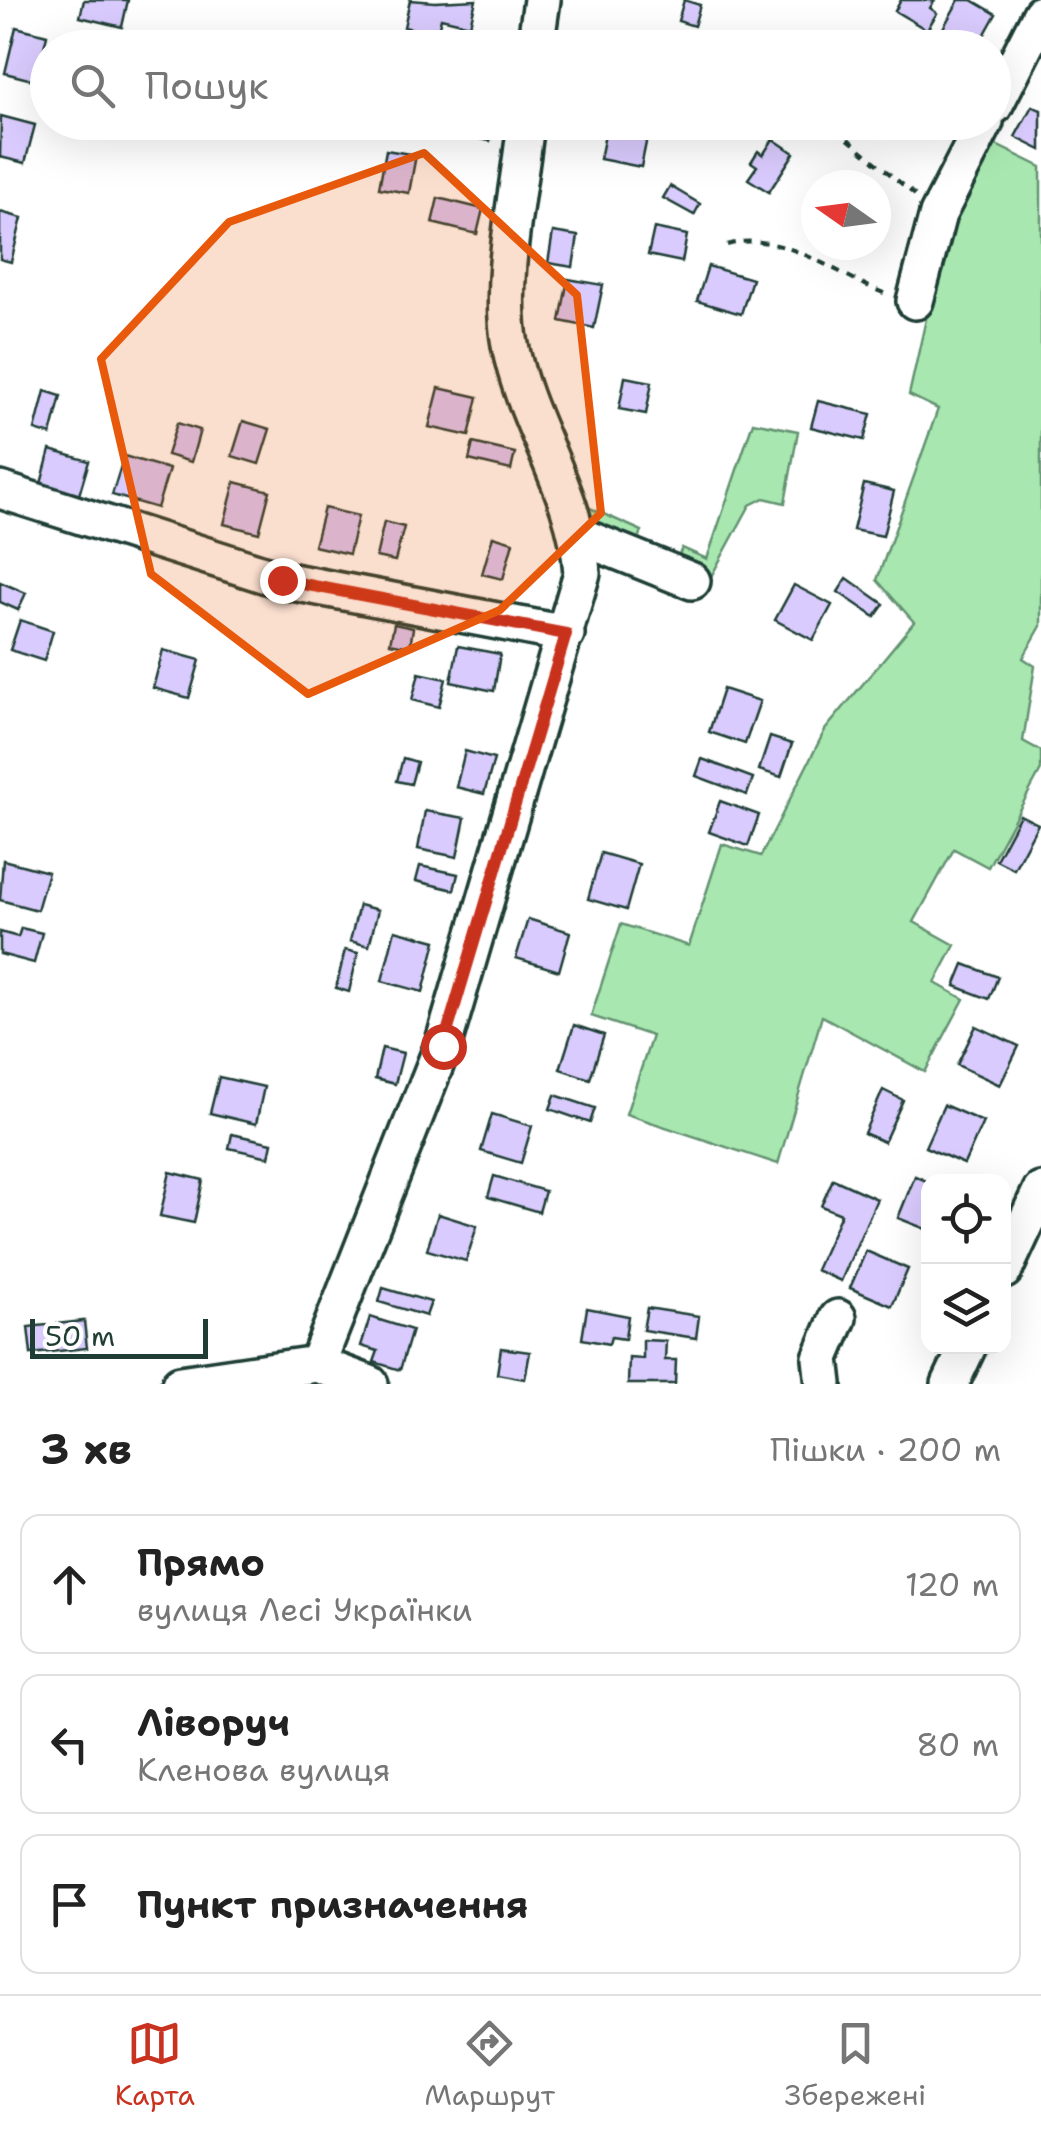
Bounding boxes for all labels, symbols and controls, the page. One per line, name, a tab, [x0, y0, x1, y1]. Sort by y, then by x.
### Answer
search box	[30, 30, 1011, 140]
icon: search	[65, 58, 120, 113]
text: Пошук	[145, 60, 268, 111]
north arrow	[801, 170, 891, 260]
route end	[260, 558, 306, 604]
route start	[421, 1024, 467, 1070]
map controls	[921, 1174, 1011, 1354]
button: locate	[921, 1174, 1011, 1264]
button: layers	[921, 1264, 1011, 1354]
scale bar	[30, 1314, 208, 1358]
text: 50 m	[45, 1317, 115, 1355]
text: 3 хв	[40, 1421, 132, 1477]
text: Пішки · 200 m	[770, 1428, 1001, 1471]
text: Прямо	[137, 1537, 265, 1588]
icon: ahead	[42, 1557, 97, 1612]
text: 120 m	[905, 1563, 999, 1606]
text: вулиця Лесі Українки	[137, 1588, 472, 1631]
text: Ліворуч	[137, 1697, 290, 1748]
icon: left	[42, 1717, 97, 1772]
text: 80 m	[916, 1723, 999, 1766]
text: Кленова вулиця	[137, 1748, 391, 1791]
icon: arrive	[42, 1877, 97, 1932]
text: Пункт призначення	[137, 1879, 528, 1930]
tab: Карта	[115, 2016, 195, 2114]
tab: Маршрут	[424, 2016, 555, 2114]
tab: Збережені	[785, 2016, 926, 2114]

